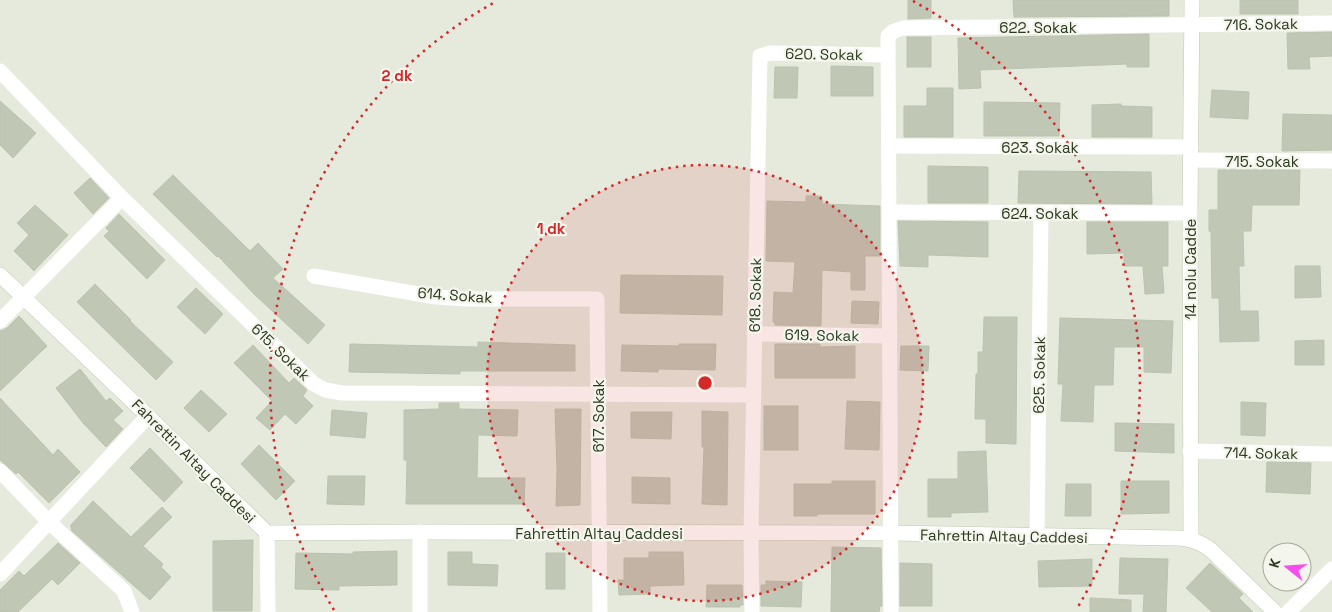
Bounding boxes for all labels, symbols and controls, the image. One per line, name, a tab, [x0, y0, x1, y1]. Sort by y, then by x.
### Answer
street label: 716. Sokak	[1224, 14, 1298, 34]
street label: 622. Sokak	[999, 18, 1077, 37]
street label: 620. Sokak	[785, 44, 863, 64]
text: 2 dk	[382, 66, 413, 85]
street label: 623. Sokak	[1001, 138, 1079, 157]
street label: 715. Sokak	[1225, 152, 1299, 171]
street label: 624. Sokak	[1001, 204, 1079, 223]
street label: 14 nolu Cadde	[1181, 218, 1200, 319]
text: 1 dk	[537, 219, 566, 238]
street label: 618. Sokak	[745, 257, 765, 333]
street label: 614. Sokak	[417, 283, 493, 307]
street label: 615. Sokak	[248, 319, 314, 385]
street label: 619. Sokak	[784, 325, 860, 345]
street label: 625. Sokak	[1029, 336, 1049, 414]
centre of rings	[696, 374, 714, 392]
street label: 617. Sokak	[589, 379, 608, 453]
street label: Fahrettin Altay Caddesi	[128, 395, 260, 527]
street label: 714. Sokak	[1224, 443, 1298, 463]
street label: Fahrettin Altay Caddesi	[515, 524, 683, 543]
street label: Fahrettin Altay Caddesi	[920, 525, 1088, 547]
north arrow	[1262, 542, 1312, 592]
text: K	[1265, 556, 1285, 570]

